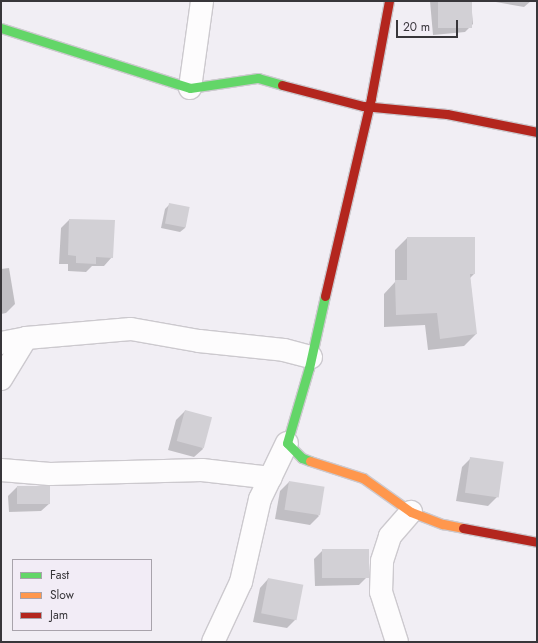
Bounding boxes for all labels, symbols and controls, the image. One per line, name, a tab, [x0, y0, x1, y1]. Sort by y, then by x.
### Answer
scale bar	[398, 12, 460, 38]
text: 20 m	[403, 18, 430, 36]
legend	[12, 559, 152, 631]
text: Fast	[50, 566, 69, 584]
text: Slow	[50, 586, 74, 604]
text: Jam	[50, 606, 68, 624]

